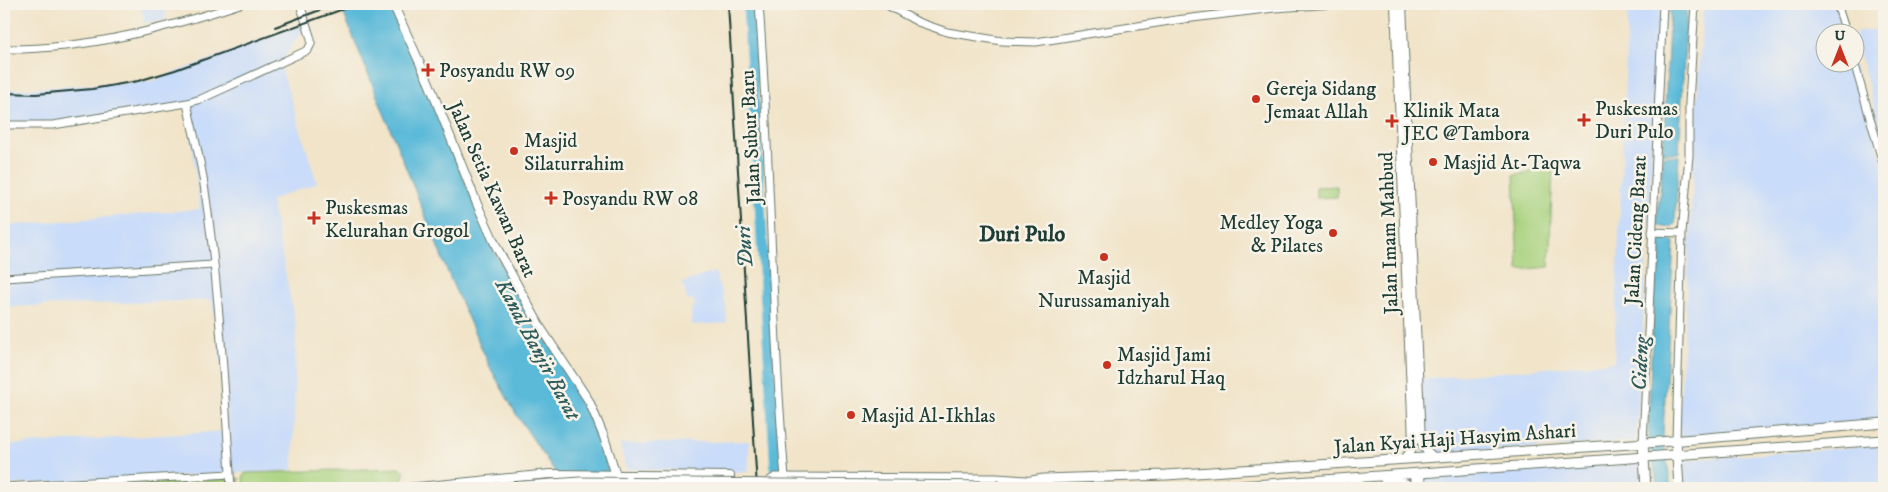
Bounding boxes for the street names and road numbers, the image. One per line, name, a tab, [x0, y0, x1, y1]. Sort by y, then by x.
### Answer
street label: Jalan Subur Baru	[735, 69, 768, 207]
street label: Jalan Setia Kawan Barat	[441, 96, 542, 282]
street label: Jalan Imam Mahbud	[1374, 151, 1405, 317]
street label: Jalan Cideng Barat	[1620, 155, 1653, 308]
street label: Jalan Kyai Haji Hasyim Ashari	[1331, 419, 1577, 461]

